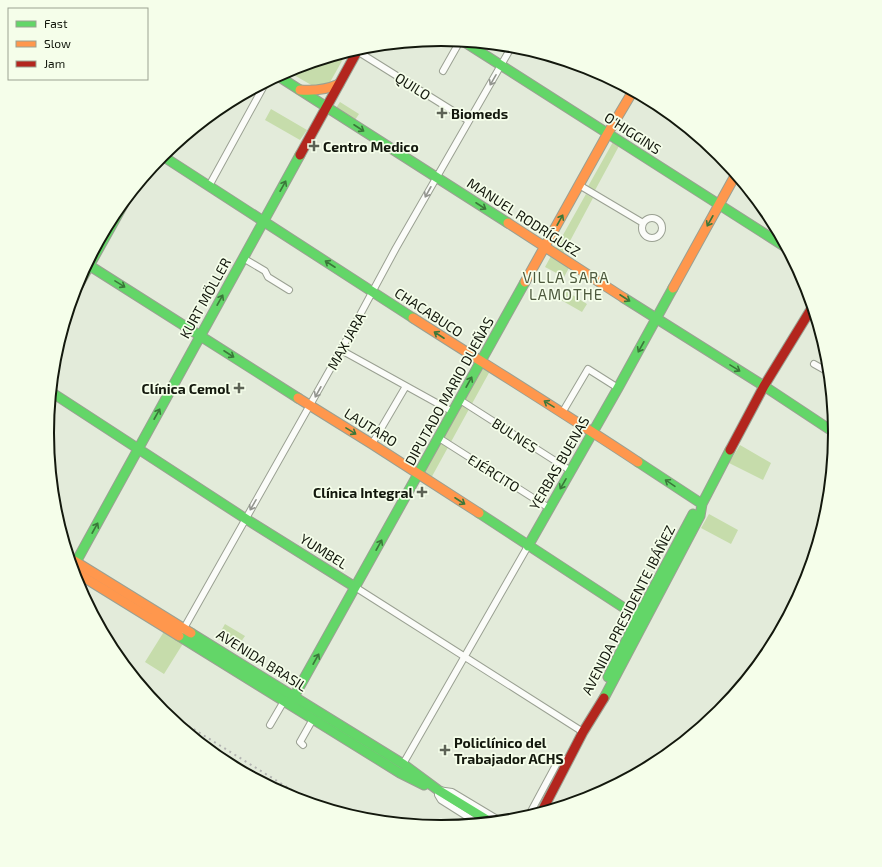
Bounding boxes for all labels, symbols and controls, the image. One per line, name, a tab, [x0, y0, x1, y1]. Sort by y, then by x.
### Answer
legend	[8, 8, 148, 80]
text: Fast	[44, 16, 68, 30]
text: Slow	[44, 36, 71, 50]
text: Jam	[44, 56, 65, 70]
street label: QUILO	[392, 69, 434, 103]
one-way arrow	[488, 74, 496, 86]
place label: Biomeds	[451, 105, 508, 122]
marker: Biomeds	[436, 107, 448, 119]
street label: O'HIGGINS	[601, 108, 665, 158]
one-way arrow	[353, 124, 364, 132]
place label: Centro Medico	[323, 138, 419, 155]
marker: Centro Medico	[308, 140, 320, 152]
street label: MANUEL RODRÍGUEZ	[464, 174, 584, 260]
one-way arrow	[279, 180, 287, 192]
one-way arrow	[423, 186, 431, 198]
one-way arrow	[475, 201, 486, 210]
one-way arrow	[556, 214, 564, 226]
one-way arrow	[706, 215, 714, 227]
street label: KURT MÖLLER	[176, 254, 234, 341]
one-way arrow	[325, 260, 336, 268]
district label: VILLA SARA LAMOTHE	[522, 268, 610, 303]
one-way arrow	[114, 281, 126, 289]
street label: CHACABUCO	[392, 284, 466, 340]
one-way arrow	[217, 294, 224, 306]
one-way arrow	[620, 294, 631, 303]
street label: MAX JARA	[323, 309, 369, 373]
street label: DIPUTADO MARIO DUEÑAS	[401, 314, 497, 468]
one-way arrow	[434, 331, 445, 339]
one-way arrow	[636, 340, 644, 352]
one-way arrow	[224, 350, 235, 358]
one-way arrow	[729, 364, 740, 372]
one-way arrow	[466, 377, 474, 389]
place label: Clínica Cemol	[142, 380, 230, 397]
marker: Clínica Cemol	[233, 382, 245, 394]
one-way arrow	[313, 386, 321, 398]
one-way arrow	[543, 400, 555, 408]
street label: LAUTARO	[341, 404, 401, 450]
one-way arrow	[154, 408, 162, 420]
street label: YERBAS BUENAS	[525, 413, 593, 513]
street label: BULNES	[489, 414, 541, 456]
one-way arrow	[345, 427, 356, 435]
street label: EJÉRCITO	[465, 450, 523, 496]
one-way arrow	[559, 478, 566, 490]
one-way arrow	[664, 479, 675, 487]
place label: Clínica Integral	[313, 484, 413, 501]
marker: Clínica Integral	[416, 486, 428, 498]
one-way arrow	[454, 498, 466, 506]
one-way arrow	[249, 499, 257, 511]
one-way arrow	[91, 522, 99, 534]
street label: AVENIDA PRESIDENTE IBÁÑEZ	[578, 522, 678, 698]
street label: YUMBEL	[297, 530, 351, 572]
one-way arrow	[375, 539, 383, 551]
street label: AVENIDA BRASIL	[214, 625, 310, 695]
one-way arrow	[312, 653, 320, 665]
place label: Policlínico del Trabajador ACHS	[454, 734, 564, 767]
marker: Policlínico del Trabajador ACHS	[439, 744, 451, 756]

